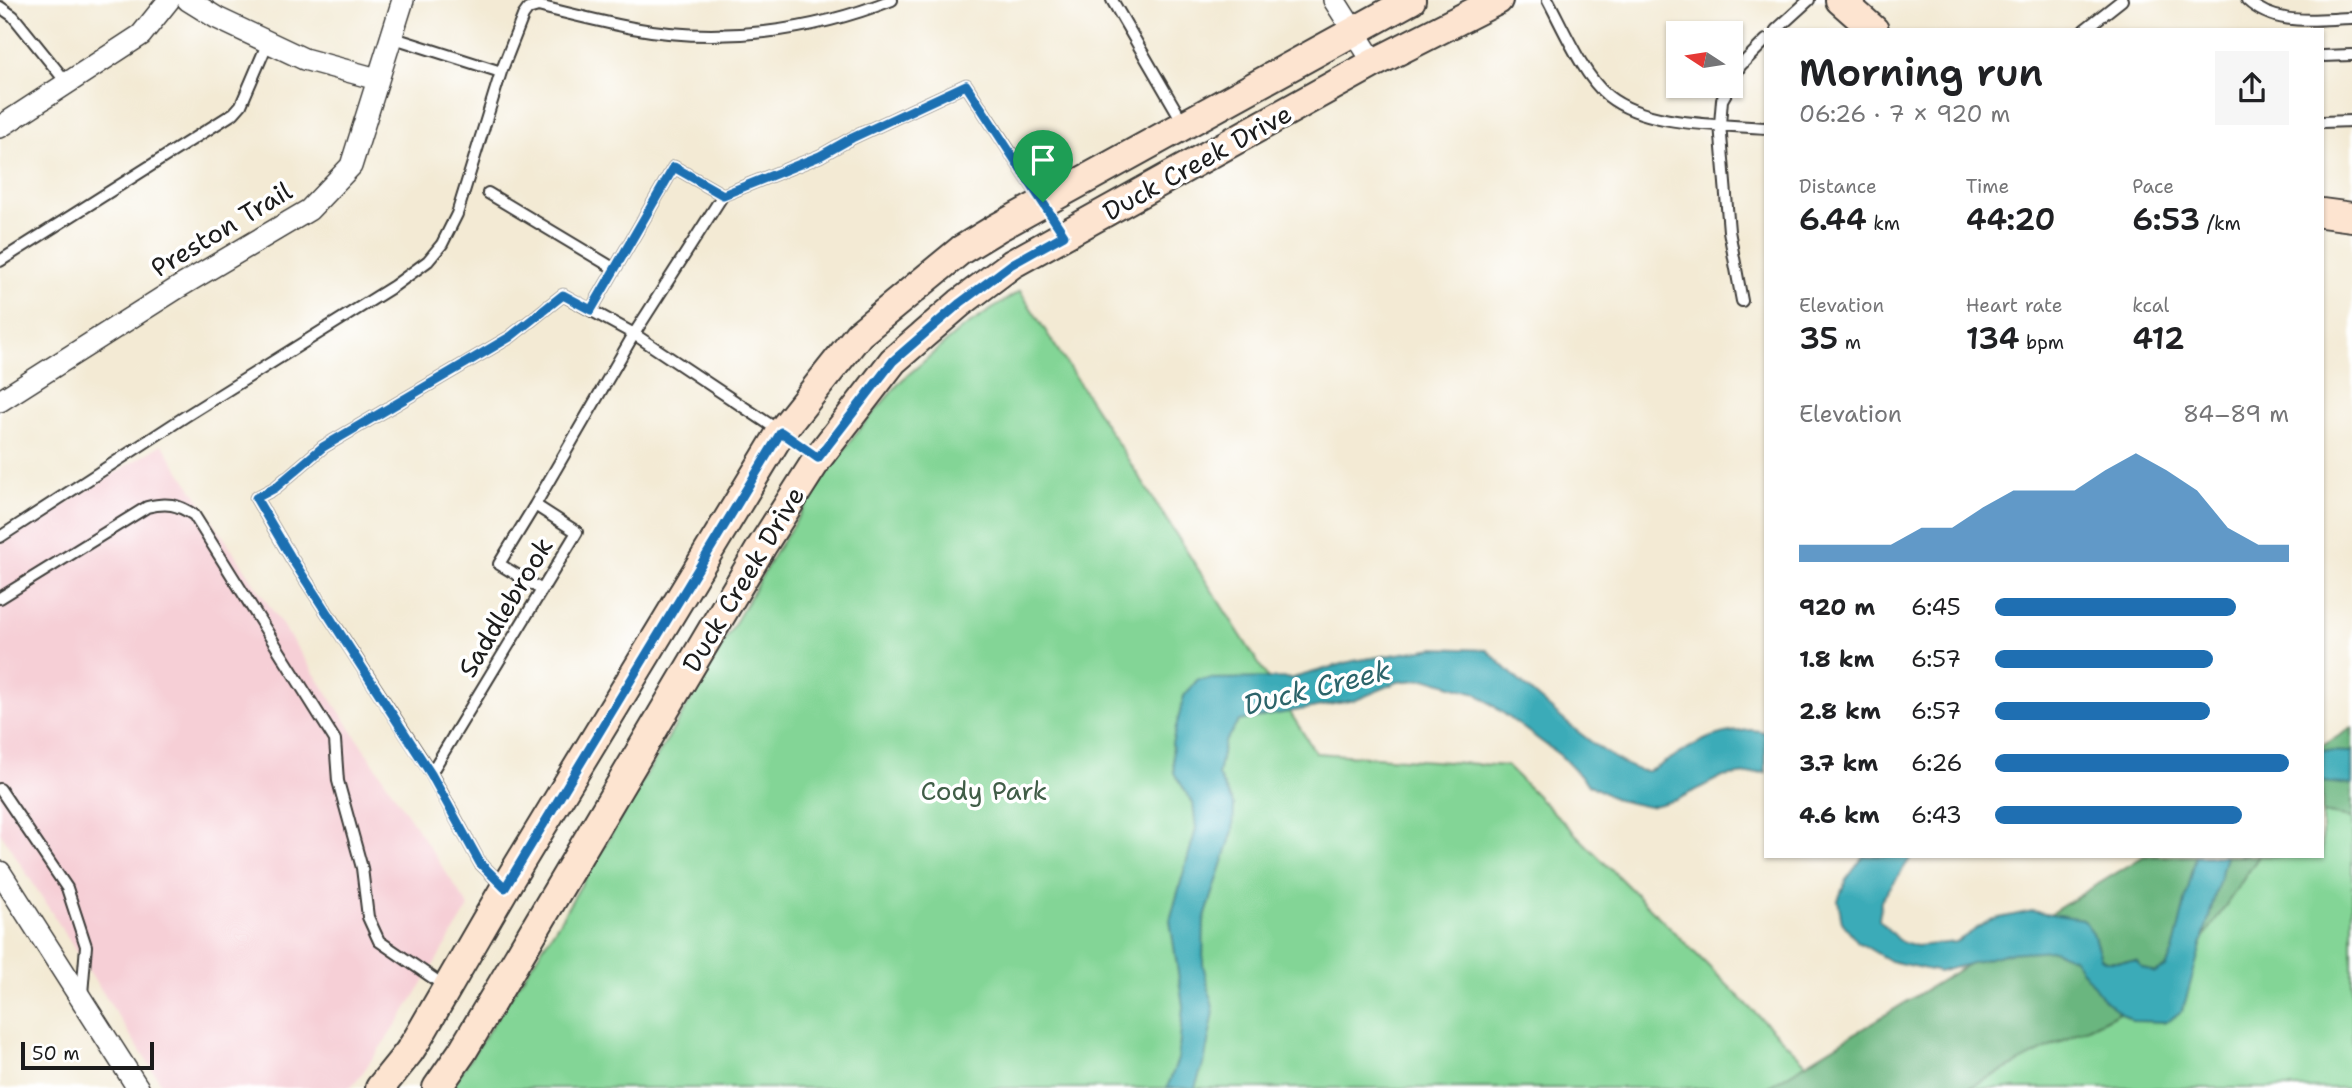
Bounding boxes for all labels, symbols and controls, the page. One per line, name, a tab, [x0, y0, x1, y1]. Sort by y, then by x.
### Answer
north arrow	[1666, 21, 1743, 98]
map controls	[1666, 21, 1743, 98]
text: Morning run	[1799, 47, 2043, 98]
button: share	[2215, 51, 2289, 125]
street label: Duck Creek Drive	[1096, 96, 1298, 228]
text: 06:26 · 7 × 920 m	[1799, 99, 2010, 129]
pin	[1013, 130, 1073, 202]
icon: arrive	[1024, 141, 1062, 179]
street label: Preston Trail	[144, 173, 298, 285]
text: Distance	[1799, 174, 1877, 199]
text: Time	[1966, 174, 2009, 199]
text: Pace	[2132, 174, 2174, 199]
text: 6.44	[1799, 199, 1867, 240]
text: 44:20	[1966, 199, 2056, 240]
text: 6:53	[2132, 199, 2200, 240]
text: km	[1867, 211, 1900, 236]
text: /km	[2200, 211, 2241, 236]
text: Elevation	[1799, 293, 1884, 318]
text: Heart rate	[1966, 293, 2062, 318]
text: kcal	[2132, 293, 2169, 318]
text: 35	[1799, 318, 1838, 359]
text: 134	[1966, 318, 2019, 359]
text: 412	[2132, 318, 2185, 359]
text: m	[1838, 330, 1861, 355]
text: bpm	[2019, 330, 2064, 355]
text: Elevation	[1799, 399, 1902, 429]
text: 84–89 m	[2183, 399, 2289, 429]
street label: Duck Creek Drive	[674, 480, 812, 678]
street label: Saddlebrook	[450, 531, 560, 683]
text: 920 m	[1799, 592, 1875, 622]
text: 6:45	[1911, 592, 1961, 622]
text: 1.8 km	[1799, 644, 1874, 674]
text: 6:57	[1911, 644, 1961, 674]
water label: Duck Creek	[1239, 650, 1395, 724]
text: 2.8 km	[1799, 696, 1881, 726]
text: 6:57	[1911, 696, 1961, 726]
text: 3.7 km	[1799, 748, 1878, 778]
text: 6:26	[1911, 748, 1963, 778]
park label: Cody Park	[921, 773, 1047, 808]
text: 4.6 km	[1799, 800, 1880, 830]
text: 6:43	[1911, 800, 1962, 830]
scale bar	[21, 1039, 154, 1071]
text: 50 m	[32, 1041, 80, 1066]

